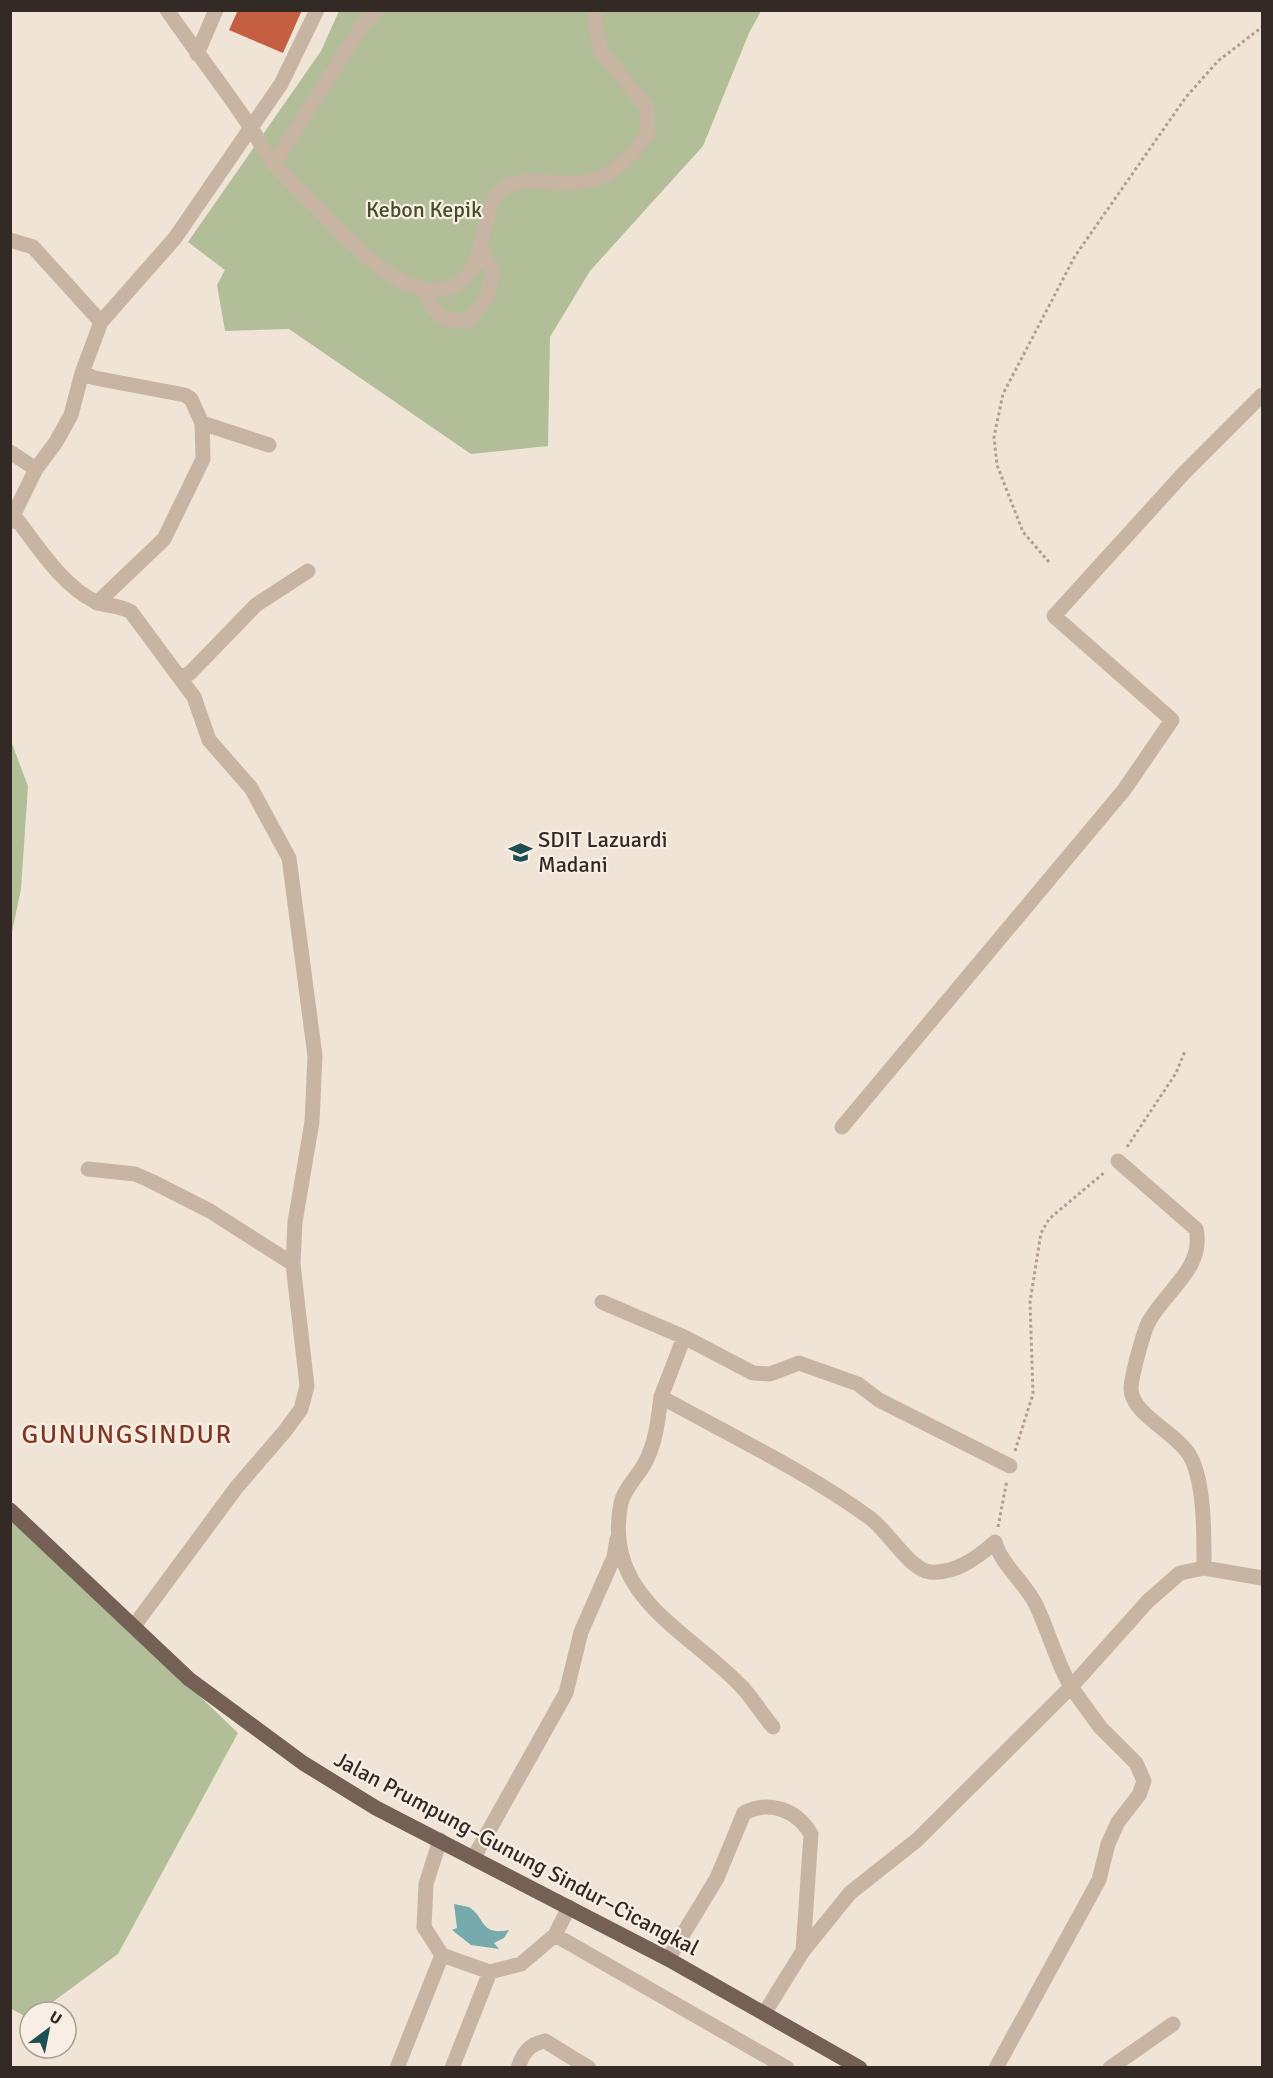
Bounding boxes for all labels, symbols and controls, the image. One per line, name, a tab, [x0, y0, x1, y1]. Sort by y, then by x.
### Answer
park label: Kebon Kepik	[366, 196, 482, 223]
place label: SDIT Lazuardi Madani	[538, 826, 667, 878]
school or university icon: SDIT Lazuardi Madani	[507, 839, 533, 865]
district label: GUNUNGSINDUR	[21, 1419, 233, 1451]
street label: Jalan Prumpung–Gunung Sindur–Cicangkal	[330, 1746, 704, 1961]
north arrow	[18, 2000, 78, 2060]
text: U	[46, 2007, 65, 2029]

